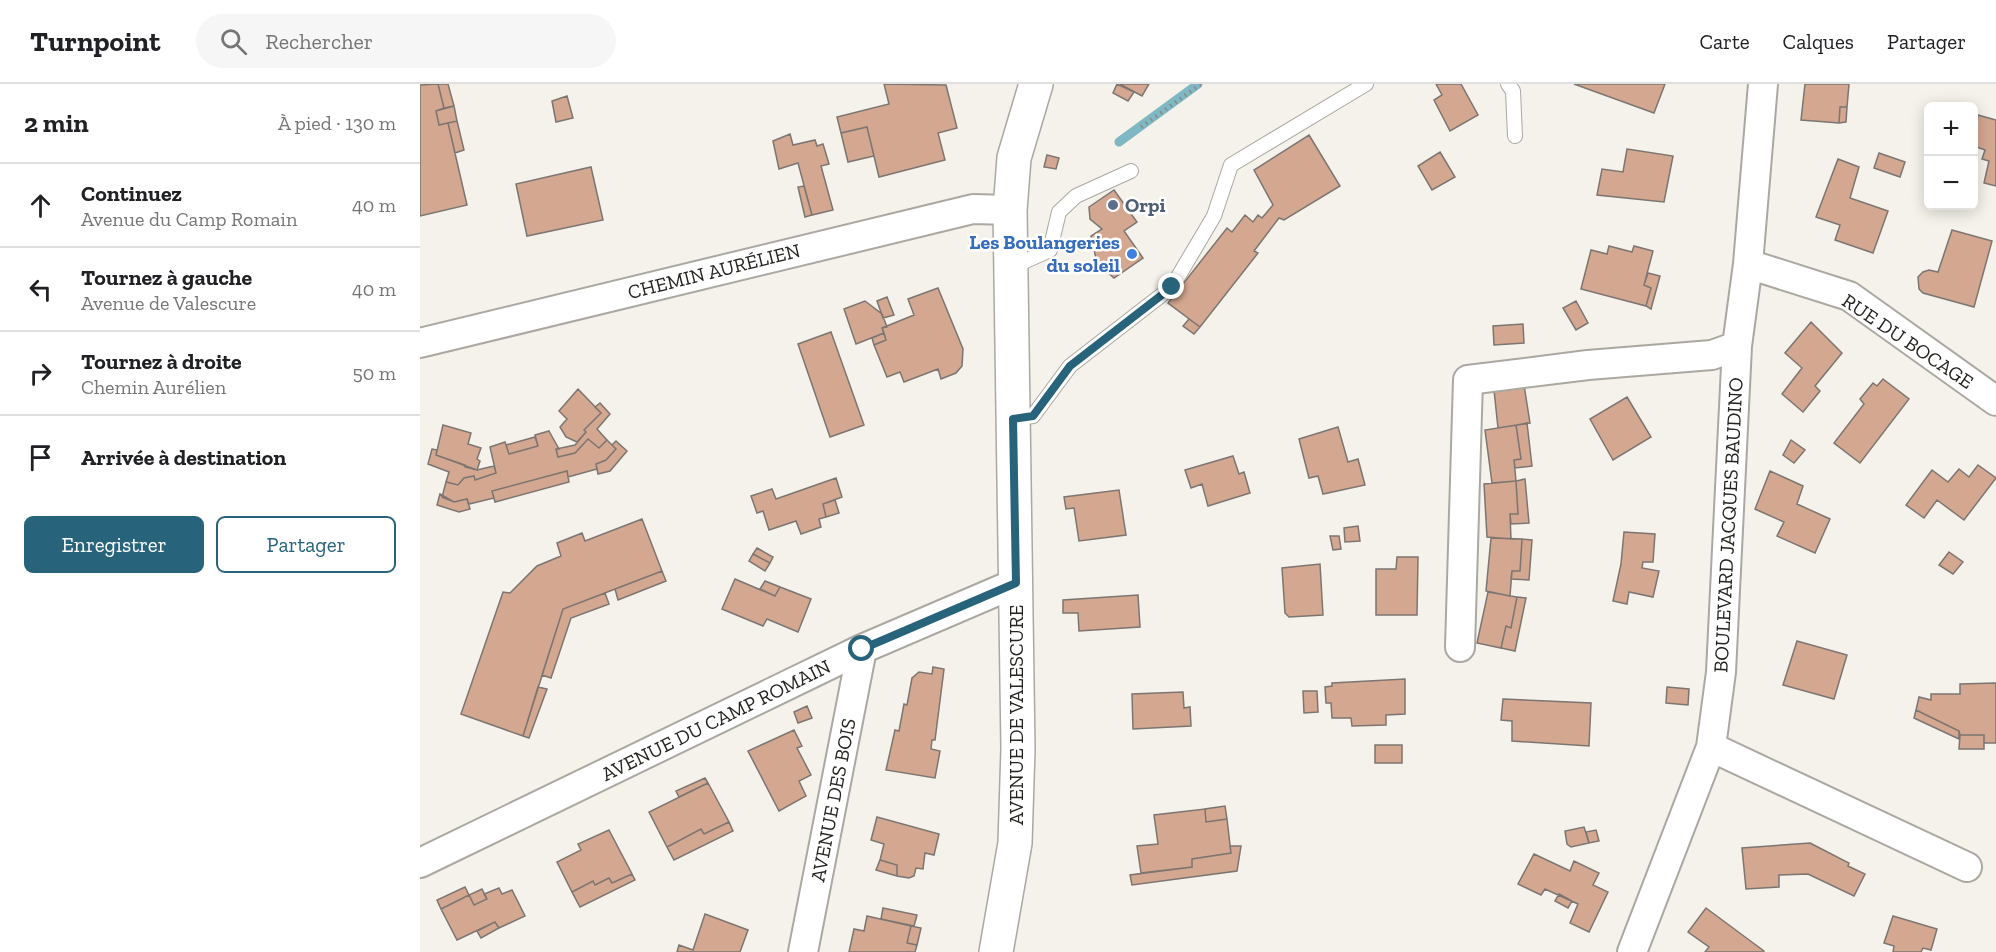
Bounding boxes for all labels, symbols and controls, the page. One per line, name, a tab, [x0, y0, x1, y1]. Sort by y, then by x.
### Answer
search box	[196, 14, 616, 68]
text: Turnpoint	[30, 25, 160, 58]
icon: search	[217, 25, 250, 58]
text: Rechercher	[265, 28, 373, 55]
text: Carte	[1699, 29, 1750, 54]
text: Calques	[1783, 29, 1854, 54]
text: Partager	[1887, 29, 1966, 54]
map controls	[1924, 102, 1978, 210]
button: +	[1924, 102, 1978, 156]
text: 2 min	[24, 107, 89, 139]
text: À pied · 130 m	[278, 111, 396, 135]
button: −	[1924, 156, 1978, 210]
text: Continuez	[81, 180, 182, 207]
icon: ahead	[24, 189, 57, 222]
text: 40 m	[352, 193, 396, 217]
place label: Orpi	[1125, 193, 1165, 217]
marker: Orpi	[1106, 198, 1120, 212]
text: Avenue du Camp Romain	[81, 207, 297, 231]
place label: Les Boulangeries du soleil	[969, 230, 1120, 277]
street label: CHEMIN AURÉLIEN	[625, 238, 803, 304]
marker: Les Boulangeries du soleil	[1125, 247, 1139, 261]
text: Tournez à gauche	[81, 264, 252, 291]
icon: left	[24, 273, 57, 306]
route end	[1158, 273, 1184, 299]
text: 40 m	[352, 277, 396, 301]
street label: RUE DU BOCAGE	[1838, 288, 1978, 394]
text: Avenue de Valescure	[81, 291, 256, 315]
text: Tournez à droite	[81, 348, 242, 375]
icon: right	[24, 357, 57, 390]
text: 50 m	[352, 361, 396, 385]
text: Chemin Aurélien	[81, 375, 226, 399]
street label: BOULEVARD JACQUES BAUDINO	[1708, 377, 1748, 673]
icon: arrive	[24, 441, 57, 474]
text: Arrivée à destination	[81, 444, 286, 471]
button: Enregistrer	[24, 516, 204, 573]
button: Partager	[216, 516, 396, 573]
street label: AVENUE DE VALESCURE	[1004, 605, 1028, 825]
route start	[848, 635, 874, 661]
street label: AVENUE DU CAMP ROMAIN	[597, 654, 835, 786]
street label: AVENUE DES BOIS	[805, 716, 861, 884]

